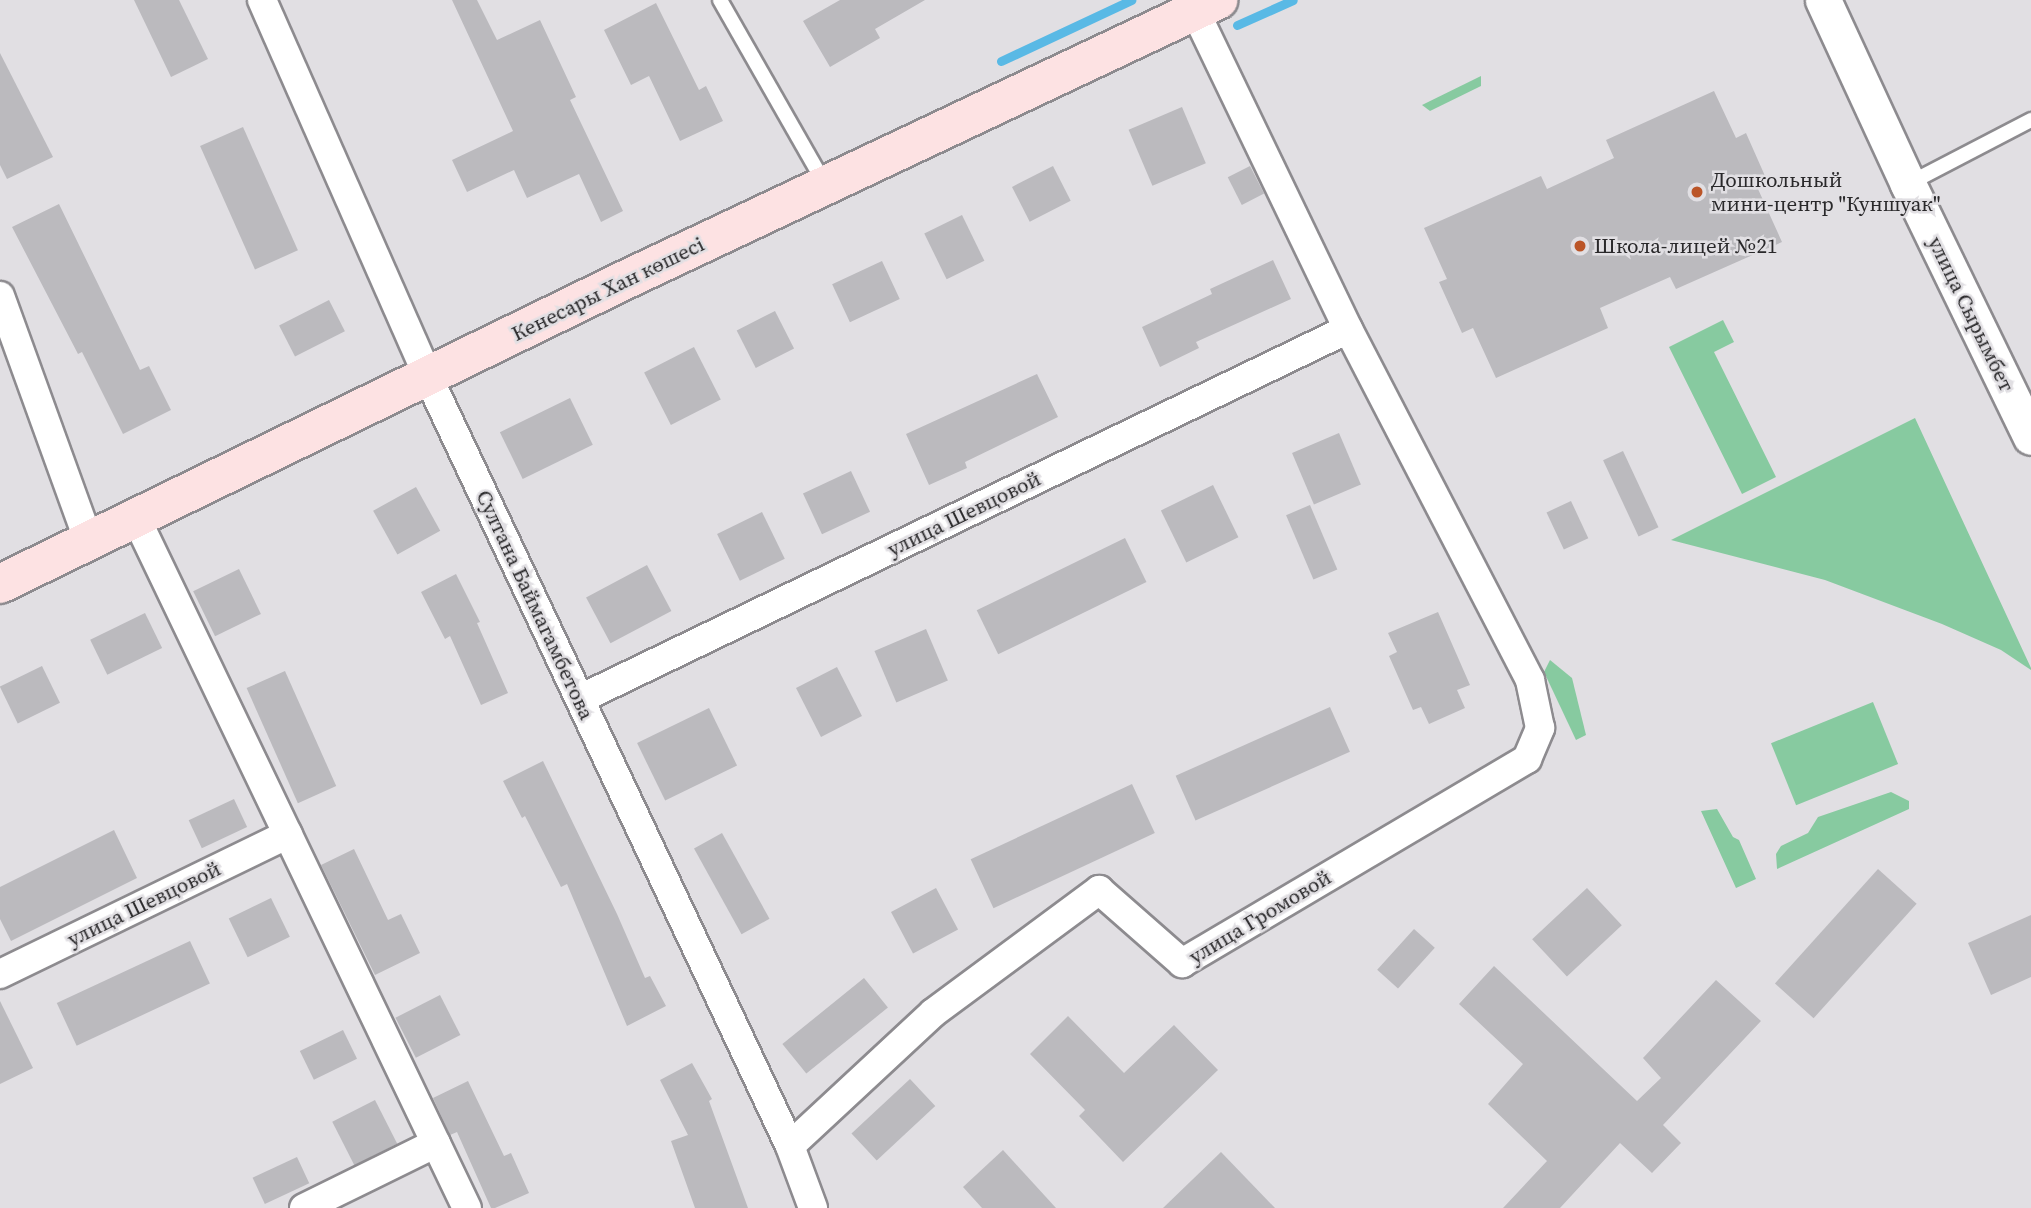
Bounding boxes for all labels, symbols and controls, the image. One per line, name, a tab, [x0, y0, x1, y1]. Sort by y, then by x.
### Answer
place label: Дошкольный мини-центр "Куншуак"	[1711, 167, 1940, 217]
marker: Дошкольный мини-центр "Куншуак"	[1689, 184, 1705, 200]
street label: Кенесары Хан көшесі	[508, 231, 708, 347]
street label: улица Сырымбет	[1923, 232, 2019, 396]
place label: Школа-лицей №21	[1594, 233, 1777, 259]
marker: Школа-лицей №21	[1572, 238, 1588, 254]
street label: улица Шевцовой	[883, 466, 1045, 562]
street label: Султана Баймагамбетова	[471, 486, 599, 724]
street label: улица Шевцовой	[63, 856, 225, 952]
street label: улица Громовой	[1184, 865, 1336, 969]

